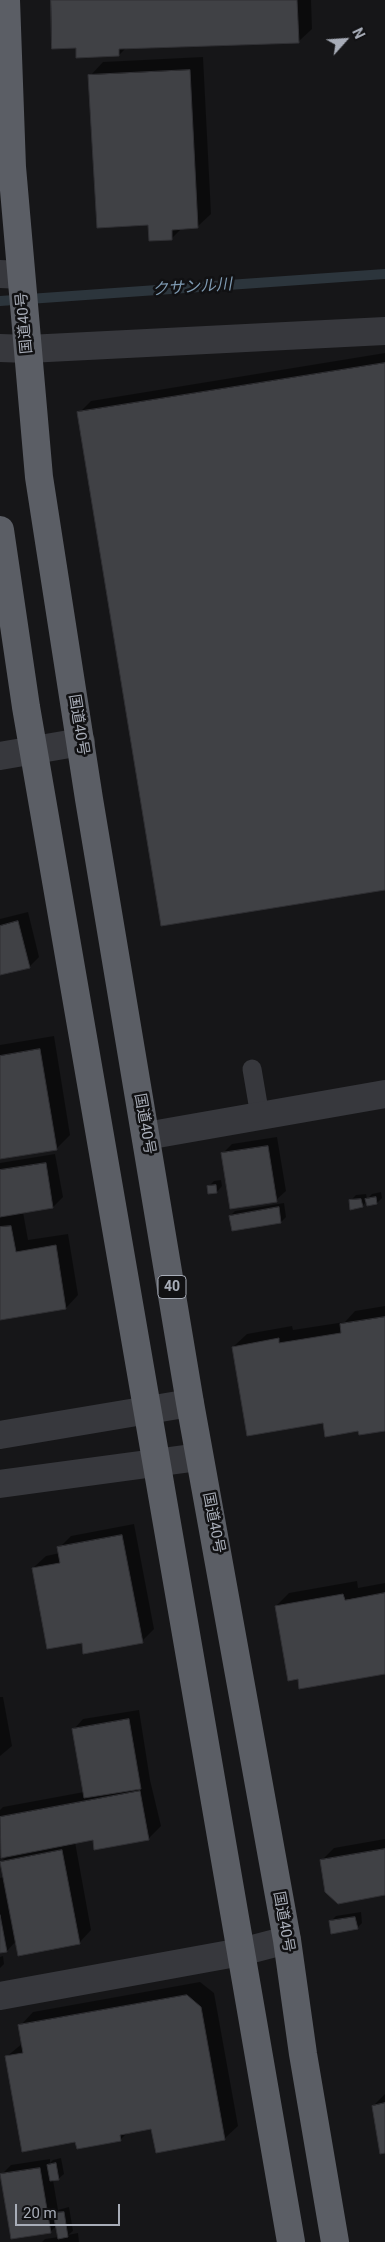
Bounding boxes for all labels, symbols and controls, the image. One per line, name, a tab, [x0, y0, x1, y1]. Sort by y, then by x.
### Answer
north arrow	[320, 15, 370, 65]
text: N	[349, 25, 368, 41]
water label: クサンル川	[151, 276, 233, 300]
street label: 国道40号	[13, 291, 37, 355]
street label: 国道40号	[64, 693, 92, 757]
street label: 国道40号	[130, 1092, 158, 1156]
road number: 40	[158, 1275, 186, 1298]
street label: 国道40号	[198, 1491, 228, 1555]
street label: 国道40号	[269, 1890, 297, 1954]
scale bar	[18, 2194, 122, 2226]
text: 20 m	[23, 2204, 57, 2222]

